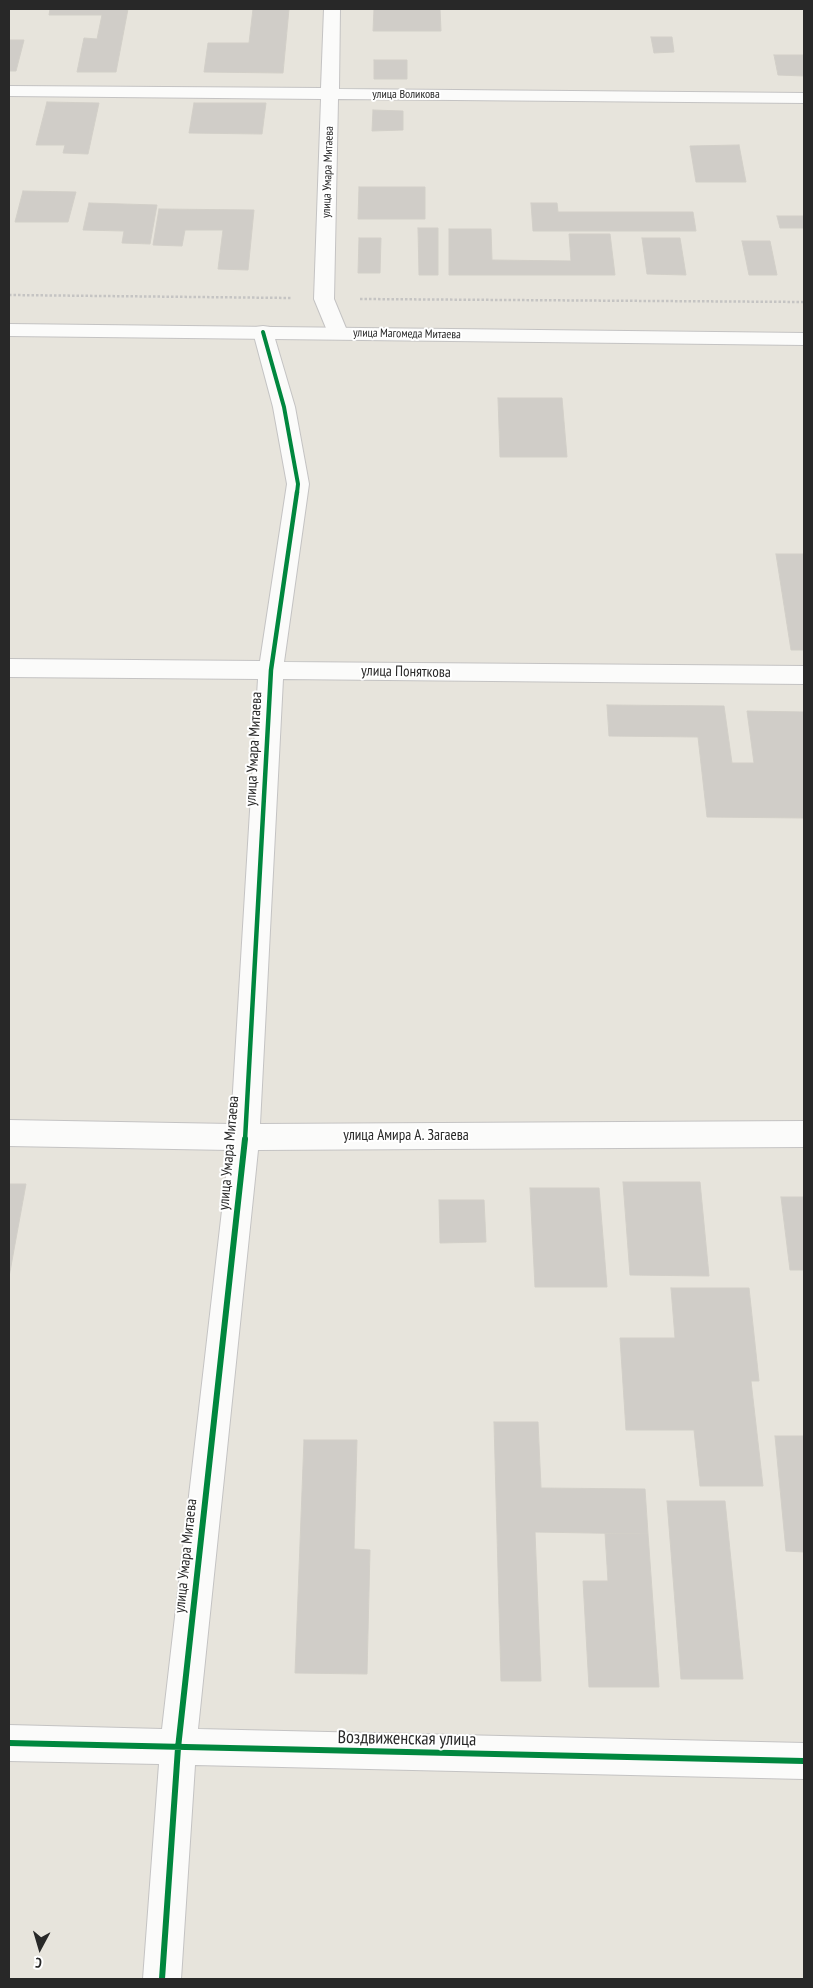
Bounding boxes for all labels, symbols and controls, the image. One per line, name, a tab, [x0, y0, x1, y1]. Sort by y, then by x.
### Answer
street label: улица Воликова	[372, 88, 440, 102]
street label: улица Умара Митаева	[319, 126, 337, 218]
street label: улица Магомеда Митаева	[353, 326, 461, 342]
street label: улица Поняткова	[361, 662, 451, 682]
street label: улица Умара Митаева	[242, 691, 266, 807]
street label: улица Умара Митаева	[215, 1095, 243, 1211]
street label: улица Амира А. Загаева	[343, 1127, 469, 1145]
street label: улица Умара Митаева	[171, 1498, 201, 1614]
street label: Воздвиженская улица	[337, 1727, 477, 1751]
north arrow	[15, 1923, 65, 1973]
text: С	[34, 1954, 43, 1972]

